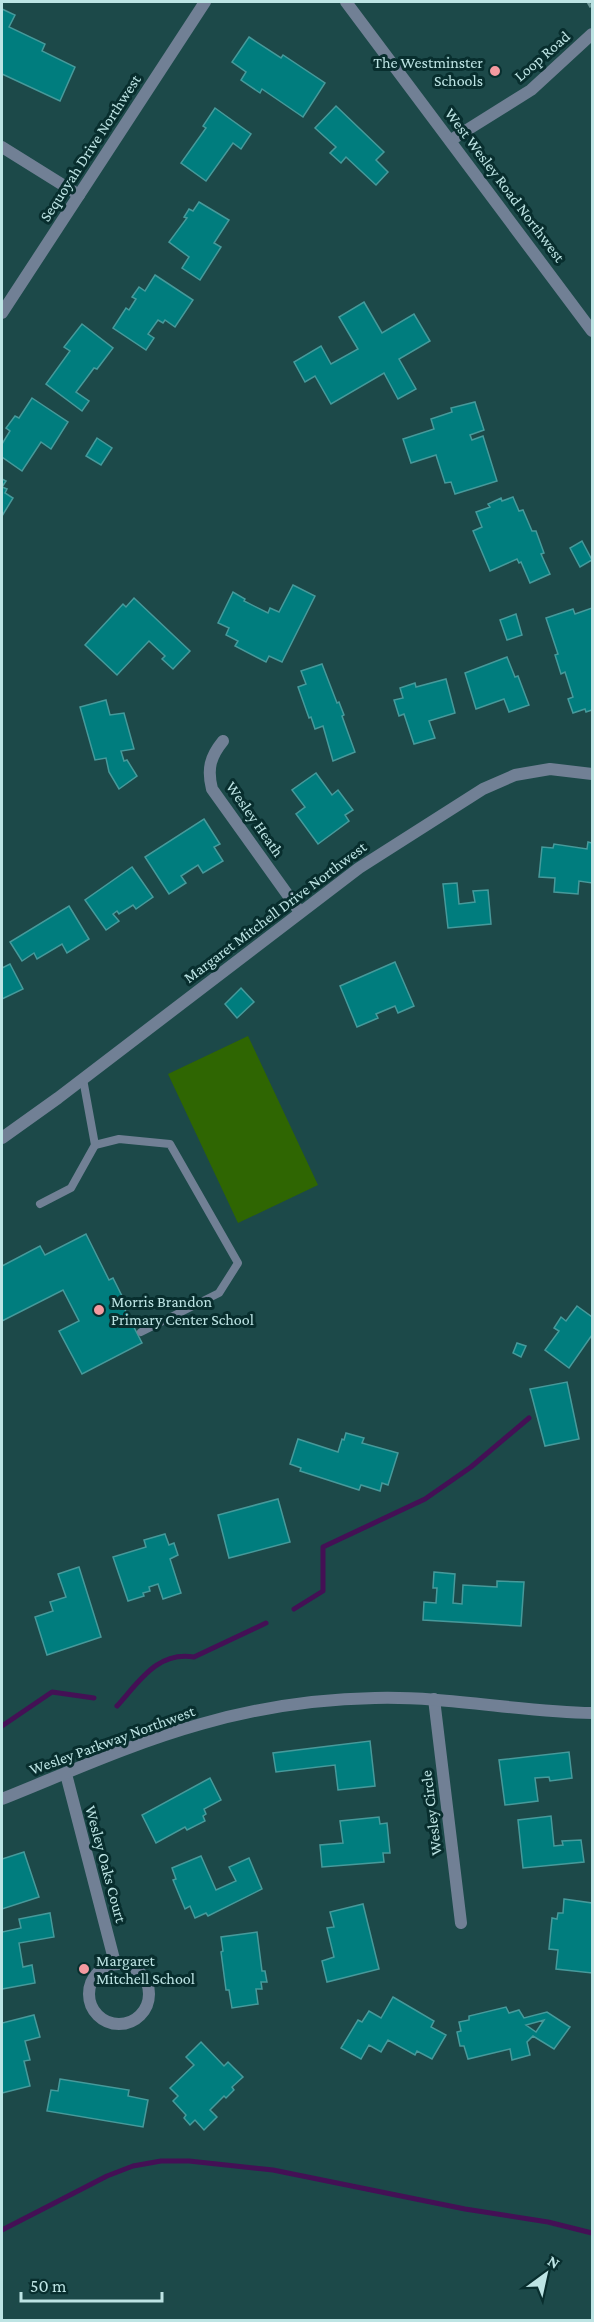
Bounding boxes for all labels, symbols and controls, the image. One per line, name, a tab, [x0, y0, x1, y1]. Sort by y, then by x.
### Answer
street label: Loop Road	[511, 27, 574, 85]
place label: The Westminster Schools	[373, 54, 483, 89]
marker: The Westminster Schools	[488, 64, 502, 78]
street label: Sequoyah Drive Northwest	[36, 71, 145, 225]
street label: West Wesley Road Northwest	[441, 105, 569, 266]
street label: Wesley Heath	[222, 778, 287, 861]
street label: Margaret Mitchell Drive Northwest	[180, 837, 371, 987]
place label: Morris Brandon Primary Center School	[111, 1293, 254, 1329]
marker: Morris Brandon Primary Center School	[92, 1303, 106, 1317]
street label: Wesley Parkway Northwest	[27, 1702, 198, 1779]
street label: Wesley Circle	[417, 1769, 446, 1857]
street label: Wesley Oaks Court	[81, 1804, 130, 1925]
place label: Margaret Mitchell School	[96, 1952, 195, 1987]
marker: Margaret Mitchell School	[77, 1962, 91, 1976]
north arrow	[516, 2244, 576, 2304]
text: N	[545, 2252, 563, 2272]
scale bar	[21, 2265, 162, 2303]
text: 50 m	[30, 2276, 67, 2296]

